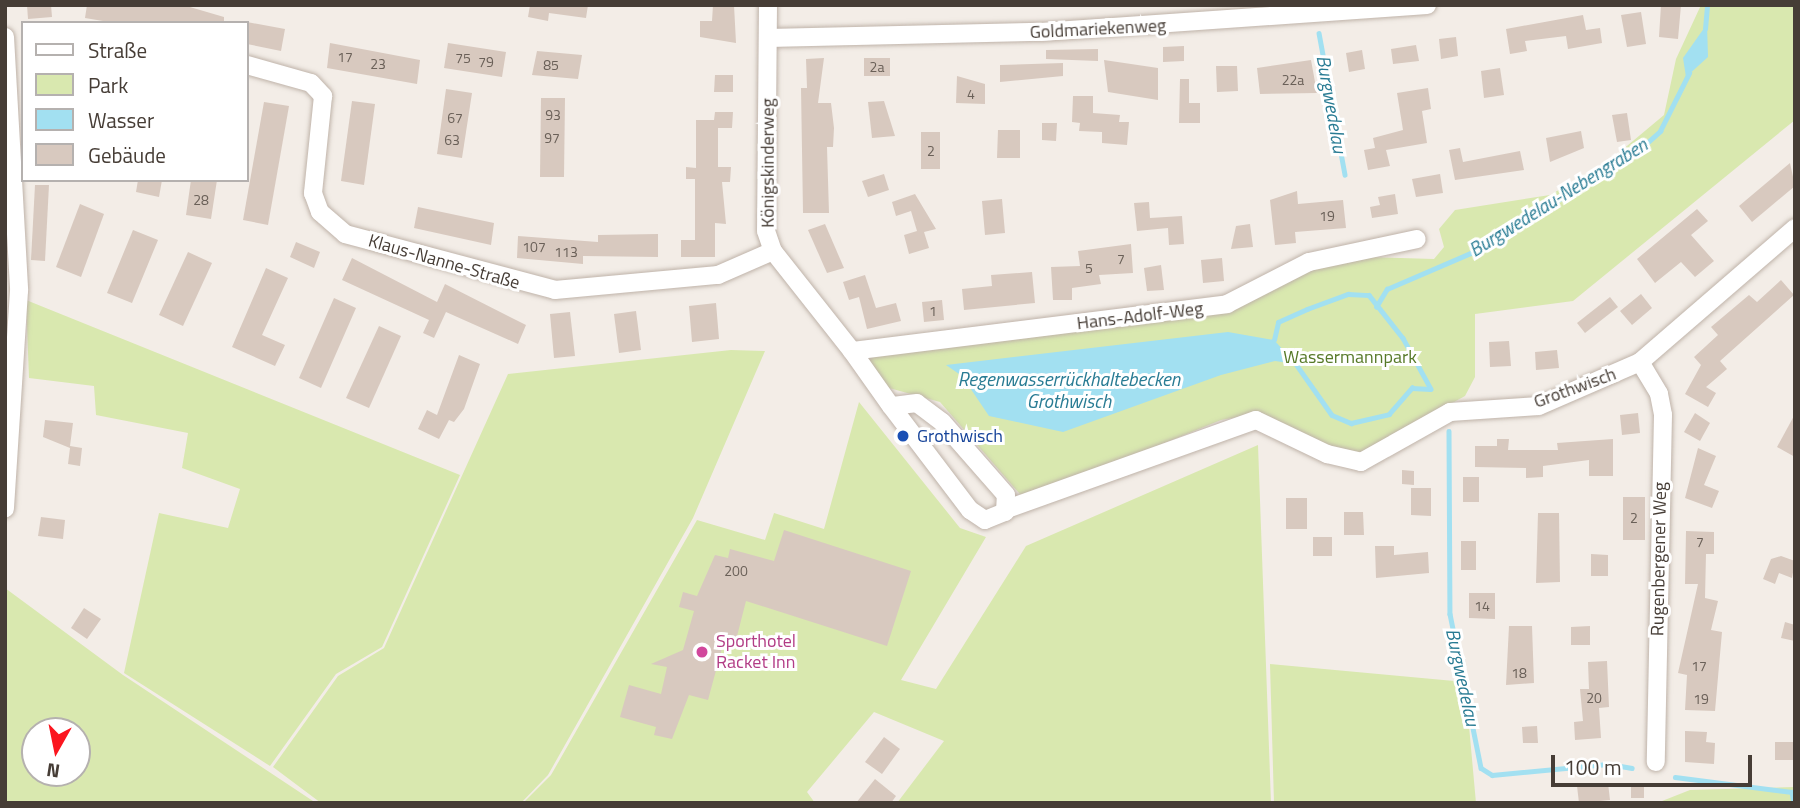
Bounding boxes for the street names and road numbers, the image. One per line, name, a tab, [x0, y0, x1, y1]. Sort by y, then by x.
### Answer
street label: Goldmariekenweg	[1029, 15, 1167, 43]
street label: Königskinderweg	[757, 98, 779, 228]
street label: Klaus-Nanne-Straße	[366, 230, 522, 294]
street label: Hans-Adolf-Weg	[1076, 298, 1204, 334]
street label: Grothwisch	[1531, 363, 1619, 413]
street label: Rugenbergener Weg	[1647, 482, 1671, 636]

